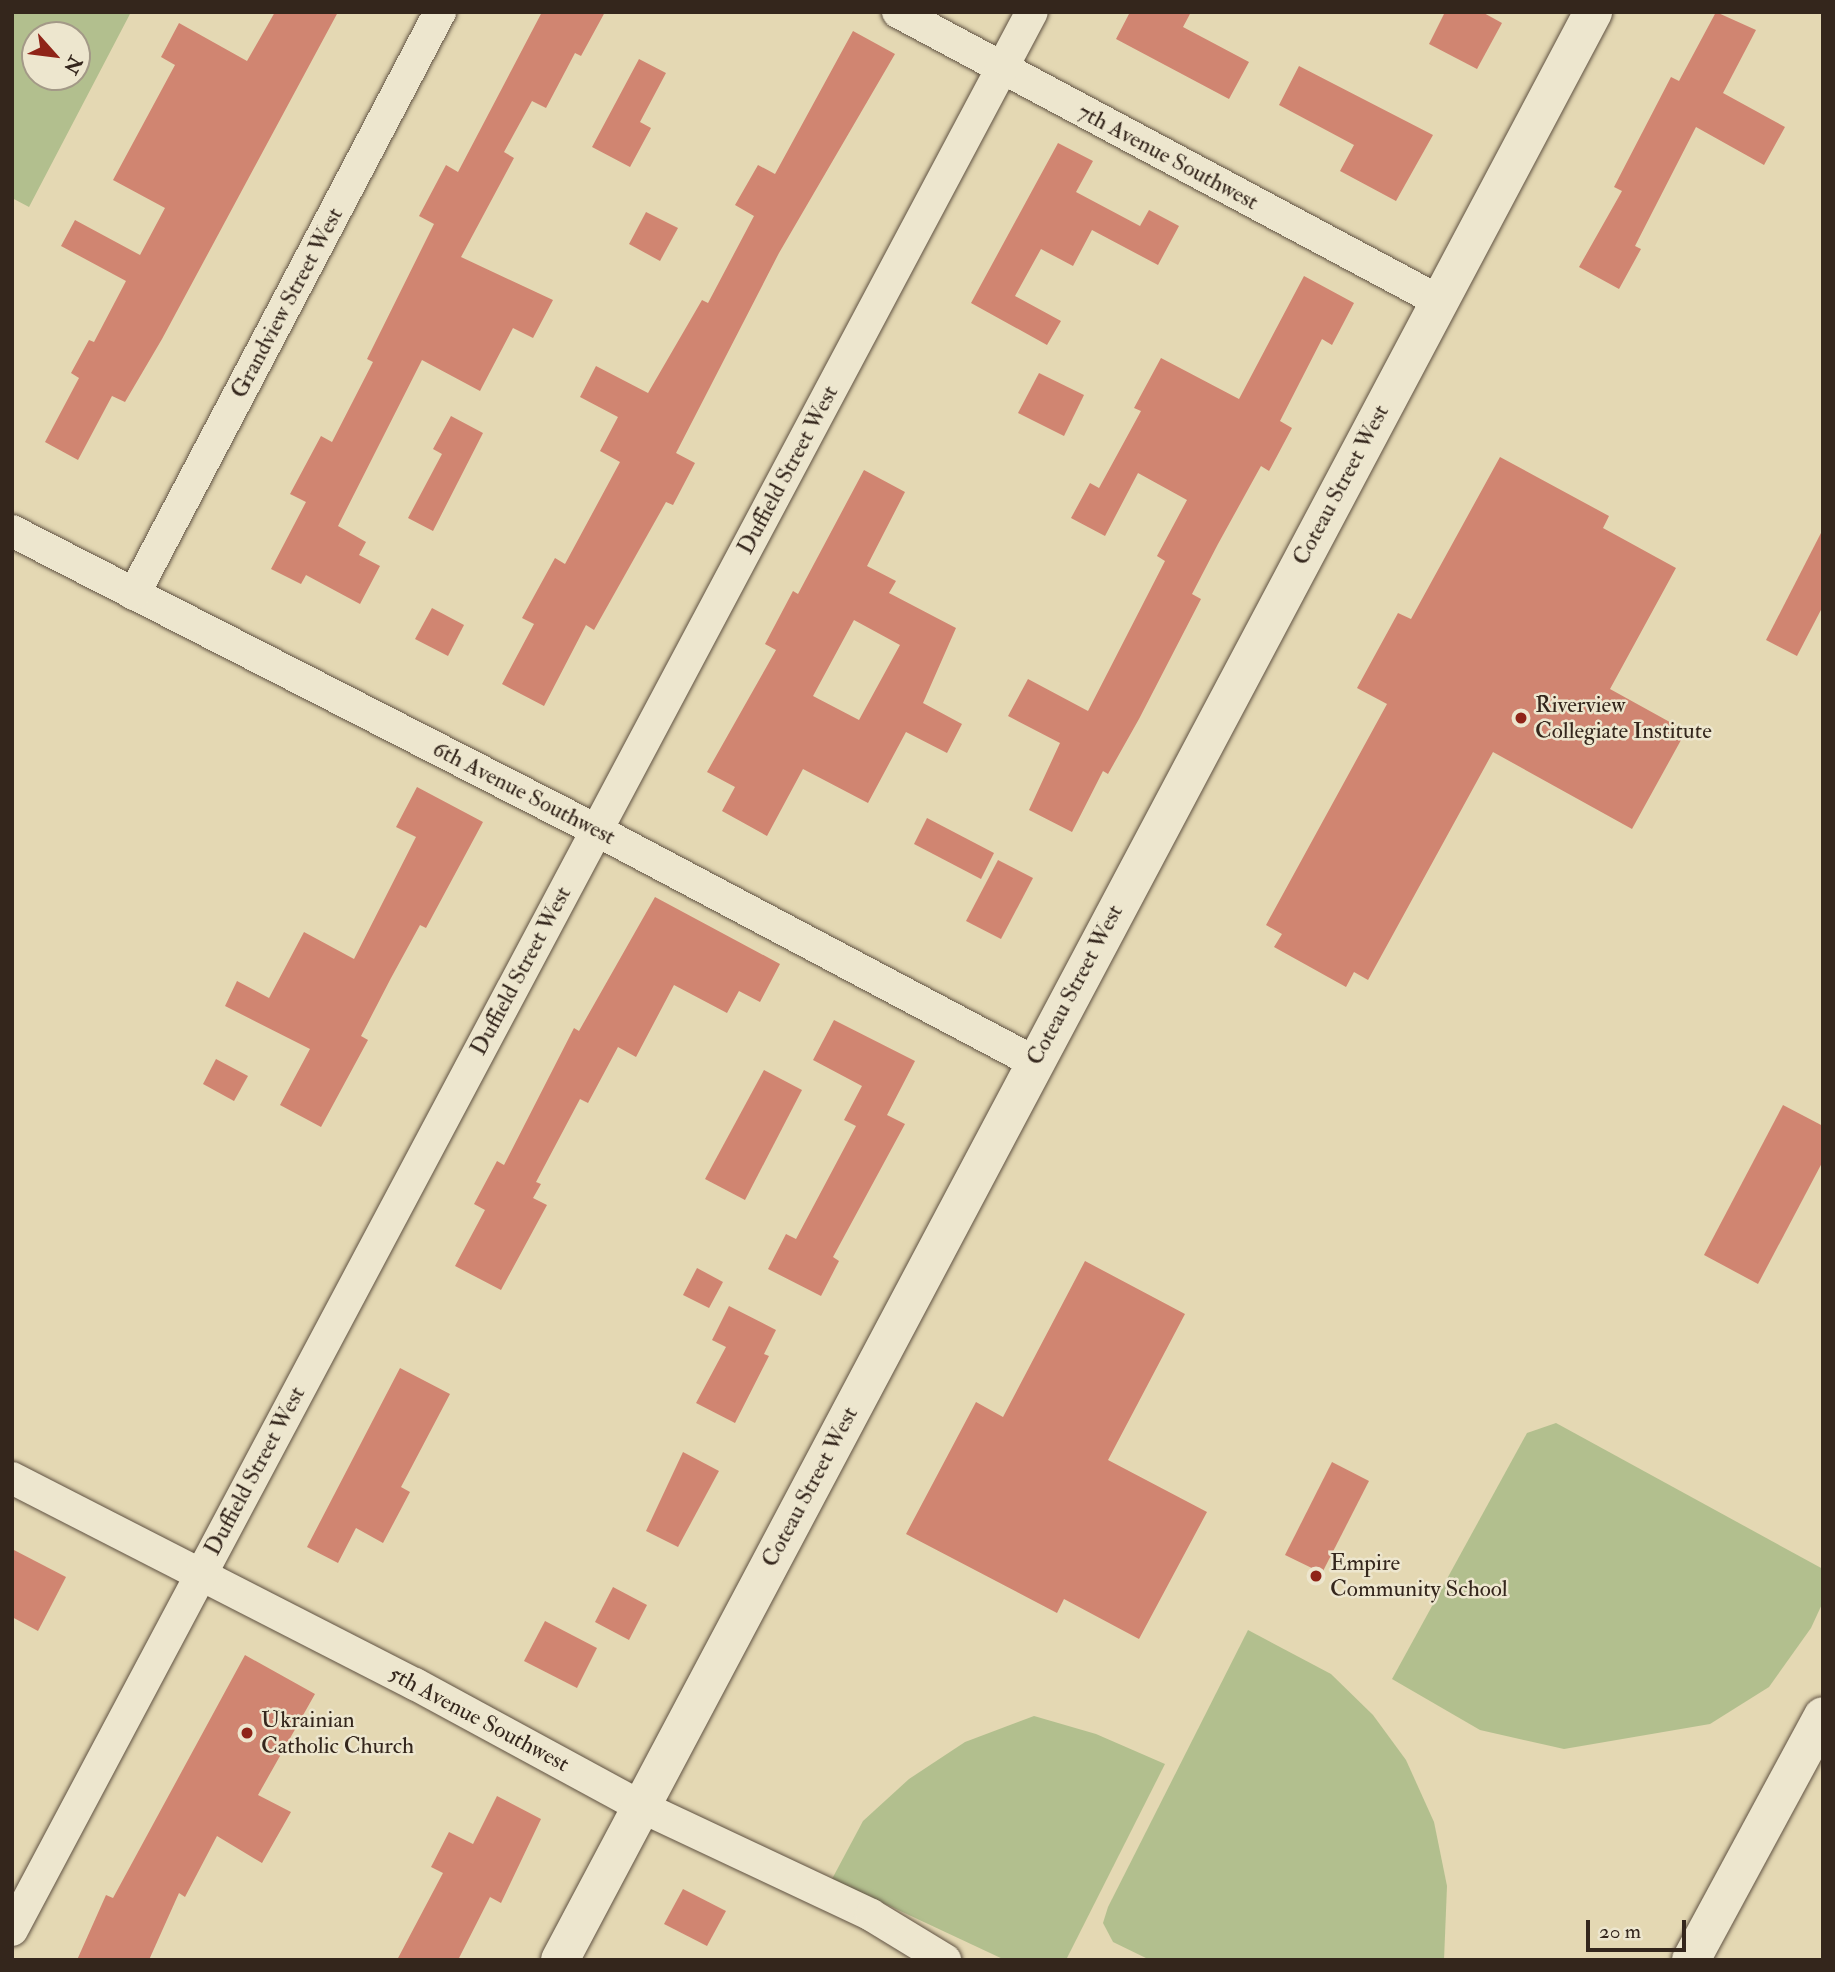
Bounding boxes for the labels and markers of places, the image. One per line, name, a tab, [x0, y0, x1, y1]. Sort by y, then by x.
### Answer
place label: Riverview Collegiate Institute	[1535, 691, 1712, 745]
marker: Riverview Collegiate Institute	[1513, 710, 1529, 726]
place label: Empire Community School	[1330, 1549, 1508, 1603]
marker: Empire Community School	[1308, 1568, 1324, 1584]
place label: Ukrainian Catholic Church	[261, 1706, 414, 1760]
marker: Ukrainian Catholic Church	[239, 1725, 255, 1741]

